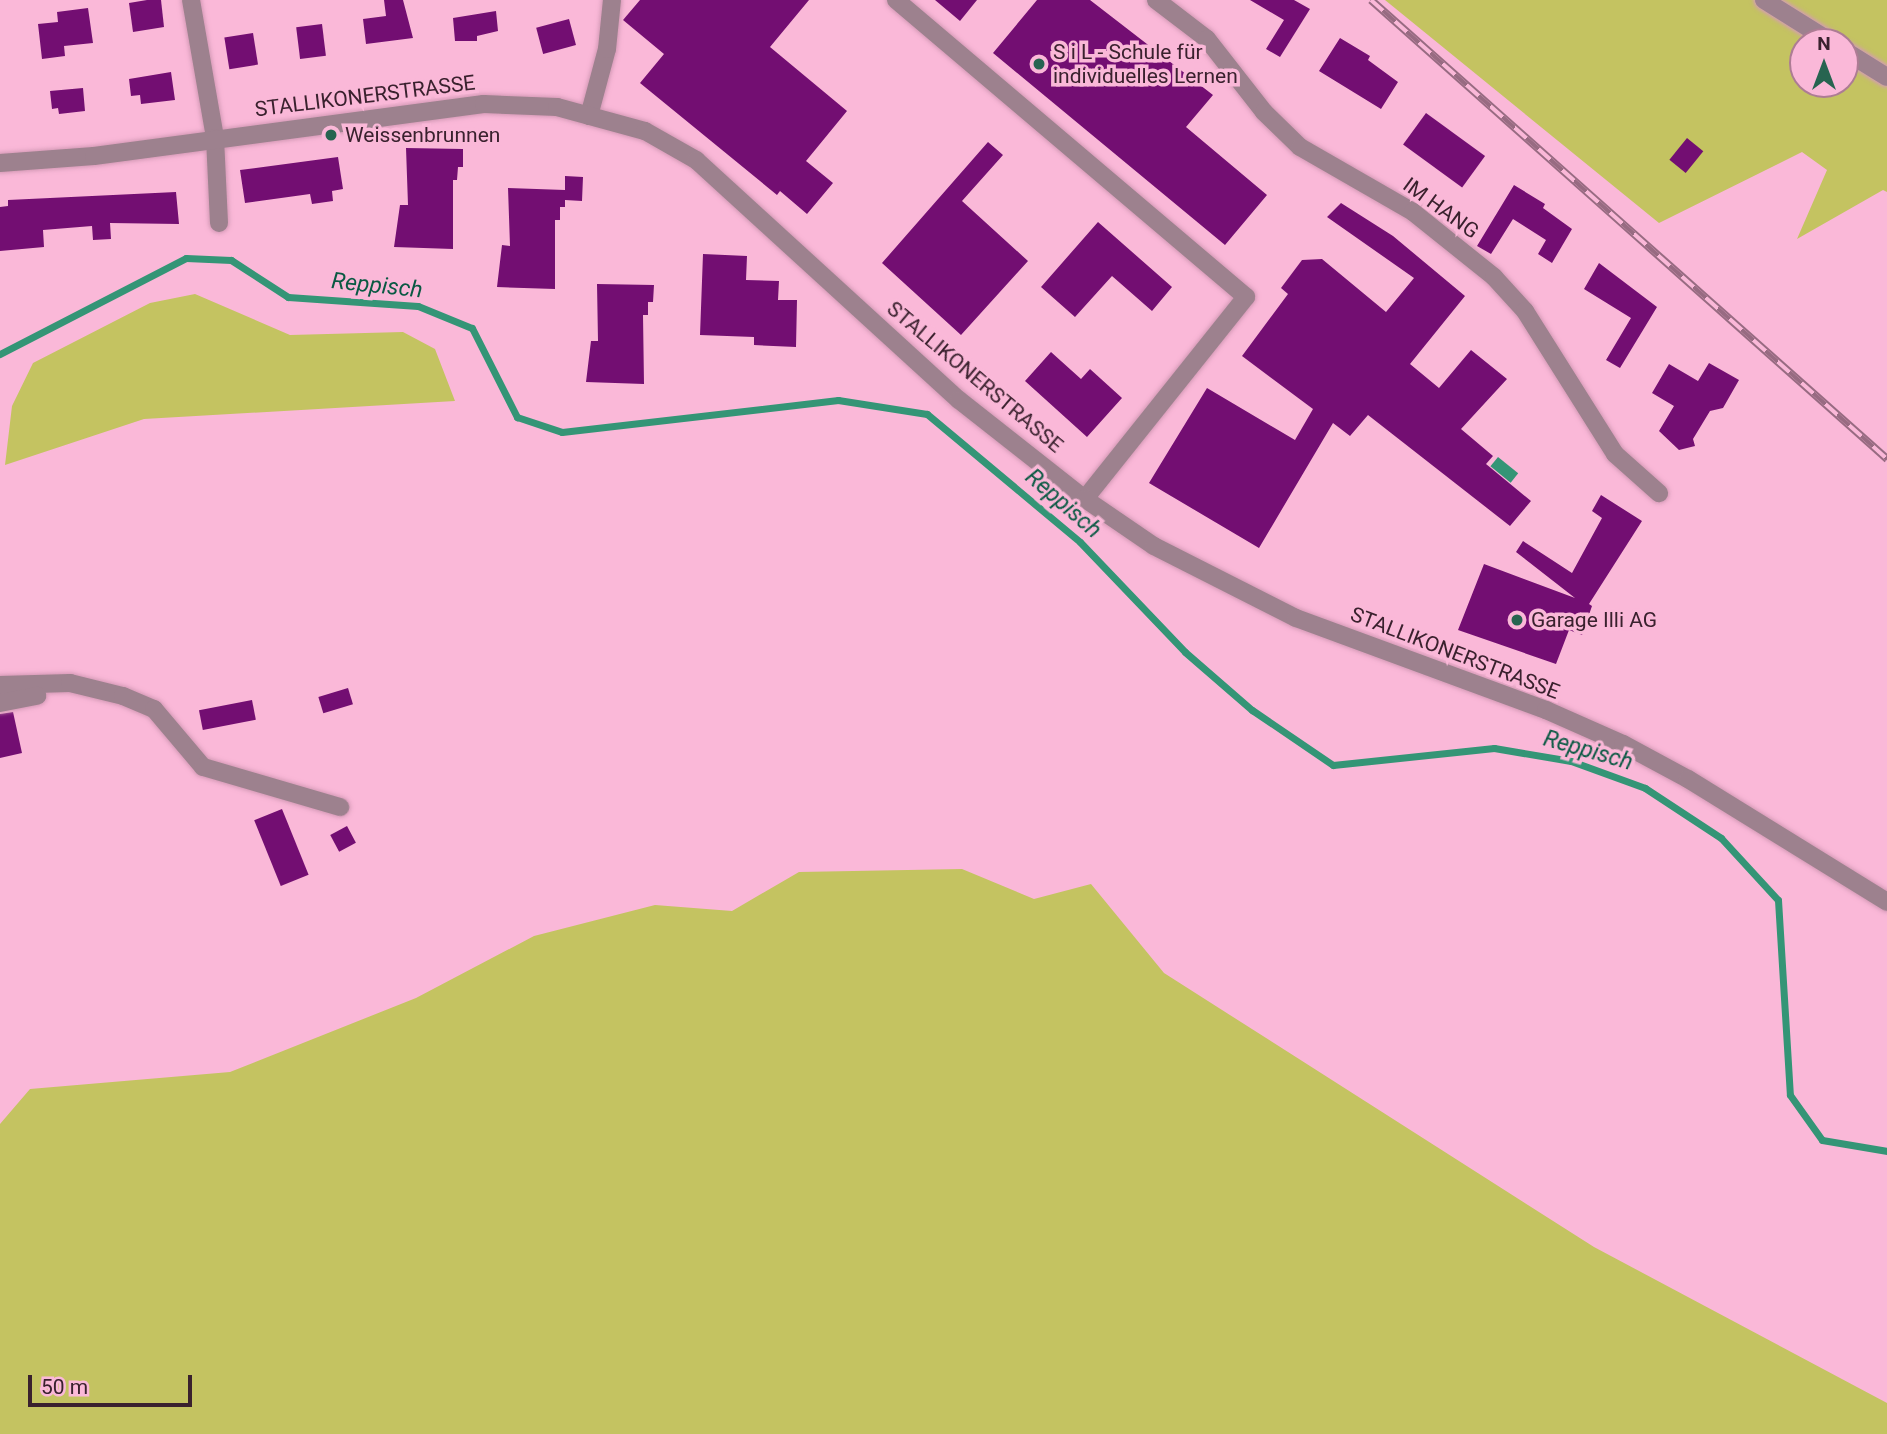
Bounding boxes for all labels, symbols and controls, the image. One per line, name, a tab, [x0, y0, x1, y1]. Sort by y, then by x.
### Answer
north arrow	[1789, 28, 1859, 98]
text: N	[1817, 32, 1831, 55]
place label: S i L - Schule für individuelles Lernen	[1053, 39, 1238, 89]
marker: S i L - Schule für individuelles Lernen	[1031, 56, 1047, 72]
street label: STALLIKONERSTRASSE	[253, 70, 477, 122]
place label: Weissenbrunnen	[345, 122, 500, 148]
marker: Weissenbrunnen	[323, 127, 339, 143]
street label: IM HANG	[1398, 172, 1484, 244]
water label: Reppisch	[330, 267, 424, 305]
street label: STALLIKONERSTRASSE	[882, 296, 1068, 458]
water label: Reppisch	[1019, 464, 1107, 544]
street label: STALLIKONERSTRASSE	[1347, 601, 1563, 705]
place label: Garage Illi AG	[1531, 607, 1657, 633]
marker: Garage Illi AG	[1509, 612, 1525, 628]
water label: Reppisch	[1540, 725, 1636, 777]
scale bar	[32, 1360, 196, 1404]
text: 50 m	[41, 1375, 88, 1399]

